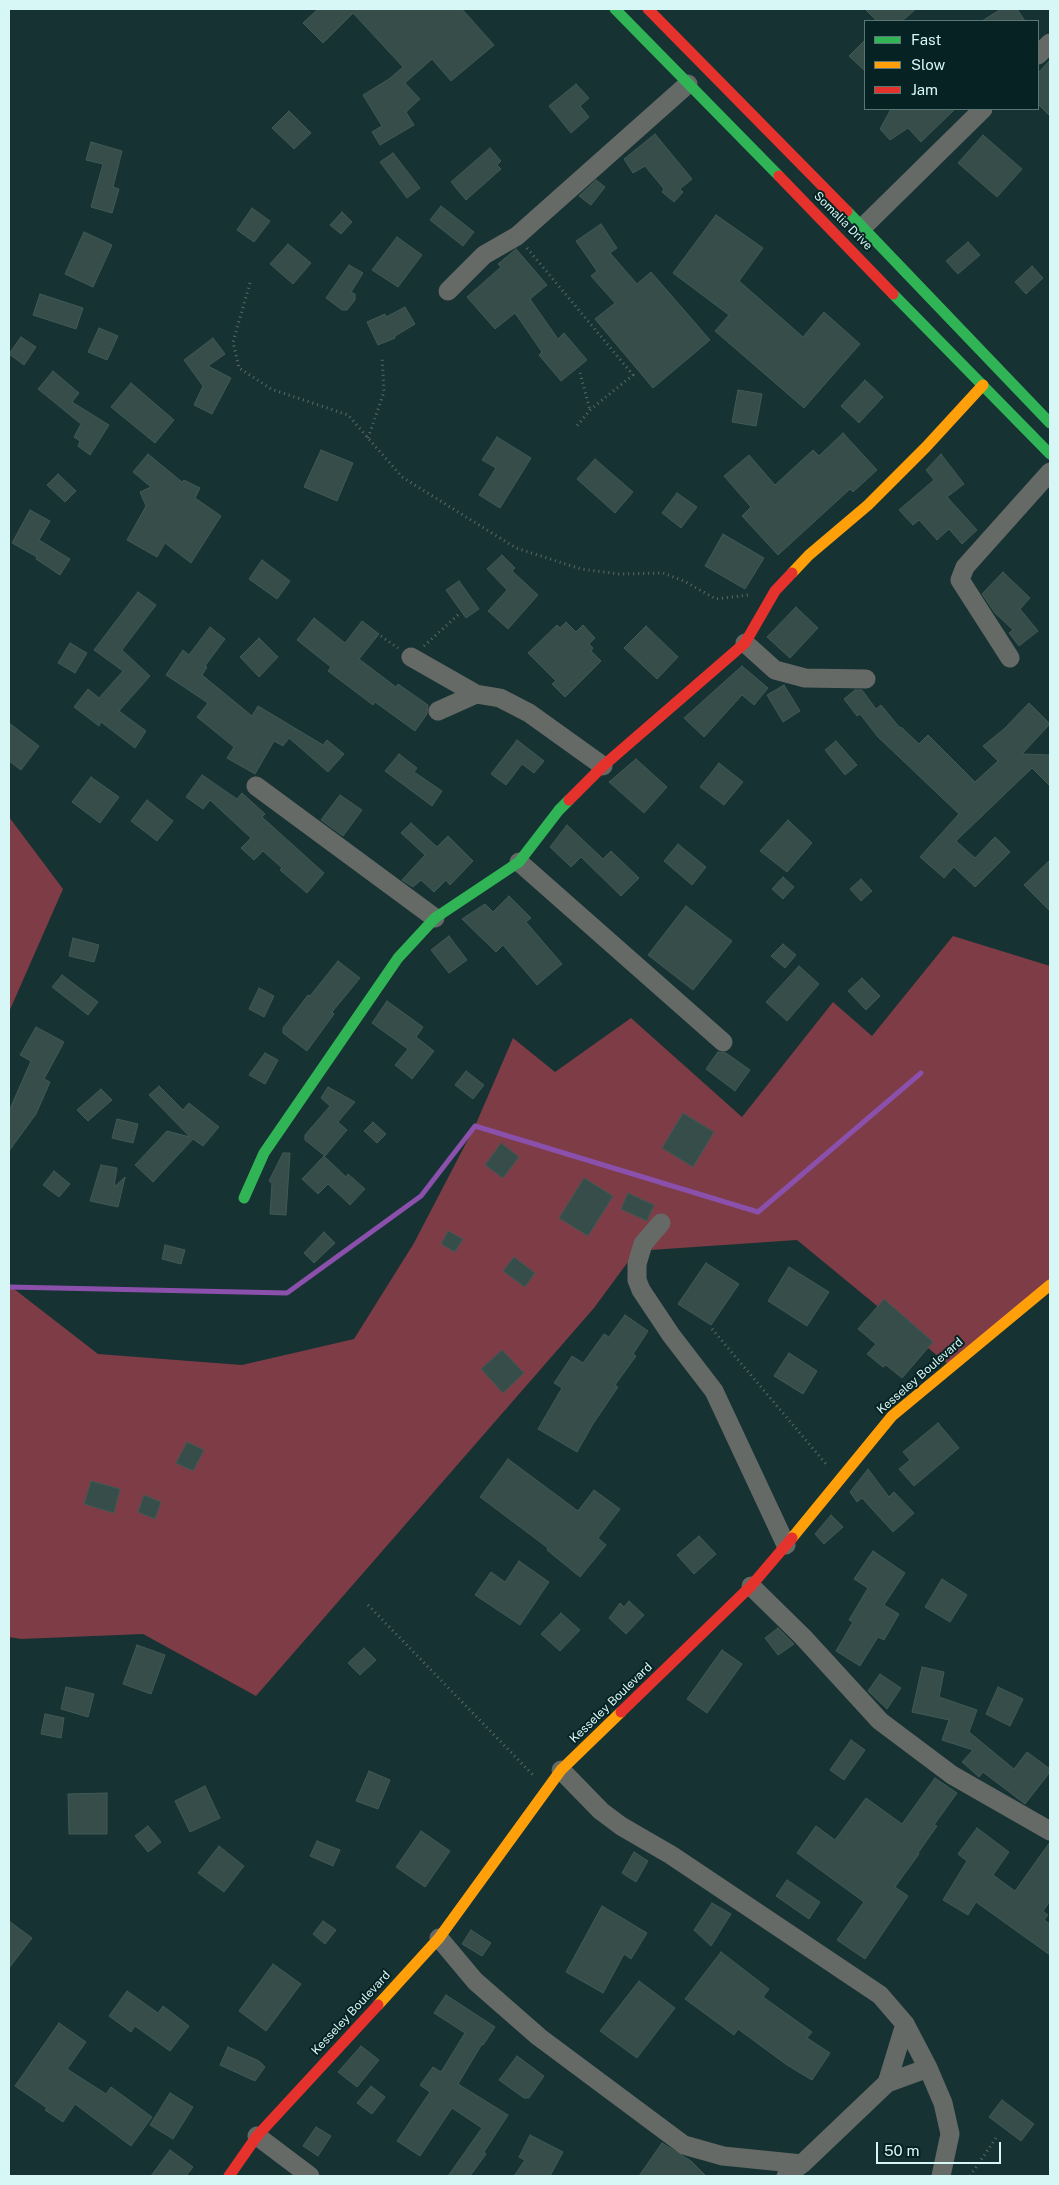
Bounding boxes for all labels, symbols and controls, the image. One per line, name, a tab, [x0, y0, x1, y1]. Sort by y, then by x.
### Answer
legend	[864, 20, 1039, 110]
text: Fast	[911, 31, 941, 48]
text: Slow	[911, 56, 945, 73]
text: Jam	[911, 81, 938, 98]
street label: Somalia Drive	[811, 189, 875, 253]
street label: Kesseley Boulevard	[874, 1335, 966, 1417]
street label: Kesseley Boulevard	[567, 1660, 655, 1746]
street label: Kesseley Boulevard	[309, 1968, 393, 2058]
scale bar	[879, 2132, 1004, 2164]
text: 50 m	[884, 2142, 919, 2159]

